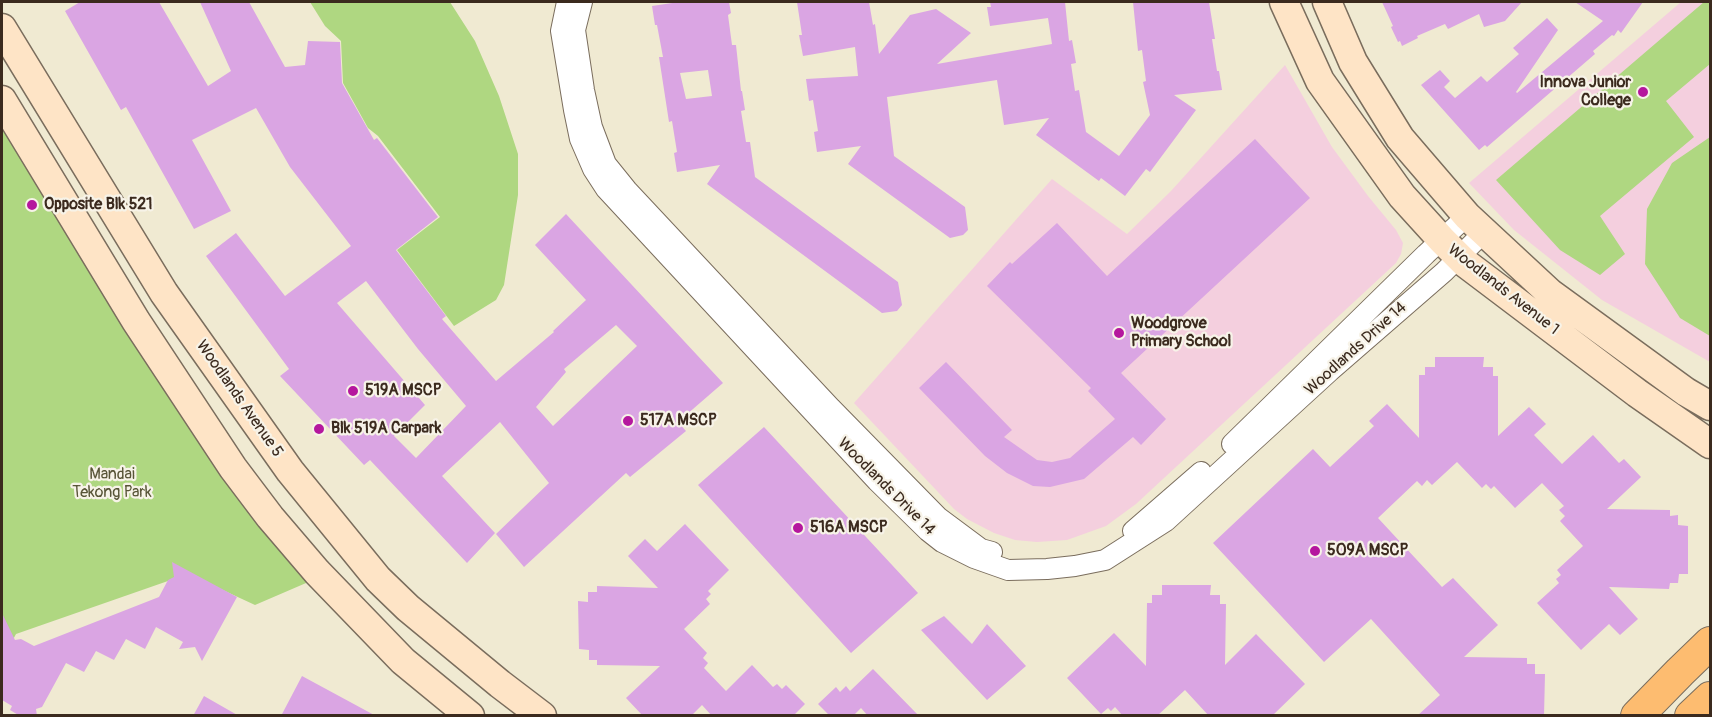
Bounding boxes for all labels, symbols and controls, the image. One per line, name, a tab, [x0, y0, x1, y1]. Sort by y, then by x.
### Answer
place label: Innova Junior College	[1539, 73, 1631, 111]
marker: Innova Junior College	[1636, 85, 1650, 99]
place label: Opposite Blk 521	[44, 195, 153, 215]
marker: Opposite Blk 521	[25, 198, 39, 212]
street label: Woodlands Avenue 1	[1444, 241, 1562, 339]
street label: Woodlands Drive 14	[1301, 298, 1411, 400]
place label: Woodgrove Primary School	[1131, 314, 1231, 352]
marker: Woodgrove Primary School	[1112, 326, 1126, 340]
street label: Woodlands Avenue 5	[191, 337, 287, 461]
place label: 519A MSCP	[365, 381, 442, 401]
marker: 519A MSCP	[346, 384, 360, 398]
place label: 517A MSCP	[640, 411, 717, 431]
marker: 517A MSCP	[621, 414, 635, 428]
place label: Blk 519A Carpark	[331, 419, 441, 439]
marker: Blk 519A Carpark	[312, 422, 326, 436]
street label: Woodlands Drive 14	[833, 434, 939, 540]
park label: Mandai Tekong Park	[72, 465, 152, 503]
place label: 516A MSCP	[810, 518, 888, 538]
marker: 516A MSCP	[791, 521, 805, 535]
place label: 509A MSCP	[1327, 541, 1408, 561]
marker: 509A MSCP	[1308, 544, 1322, 558]

